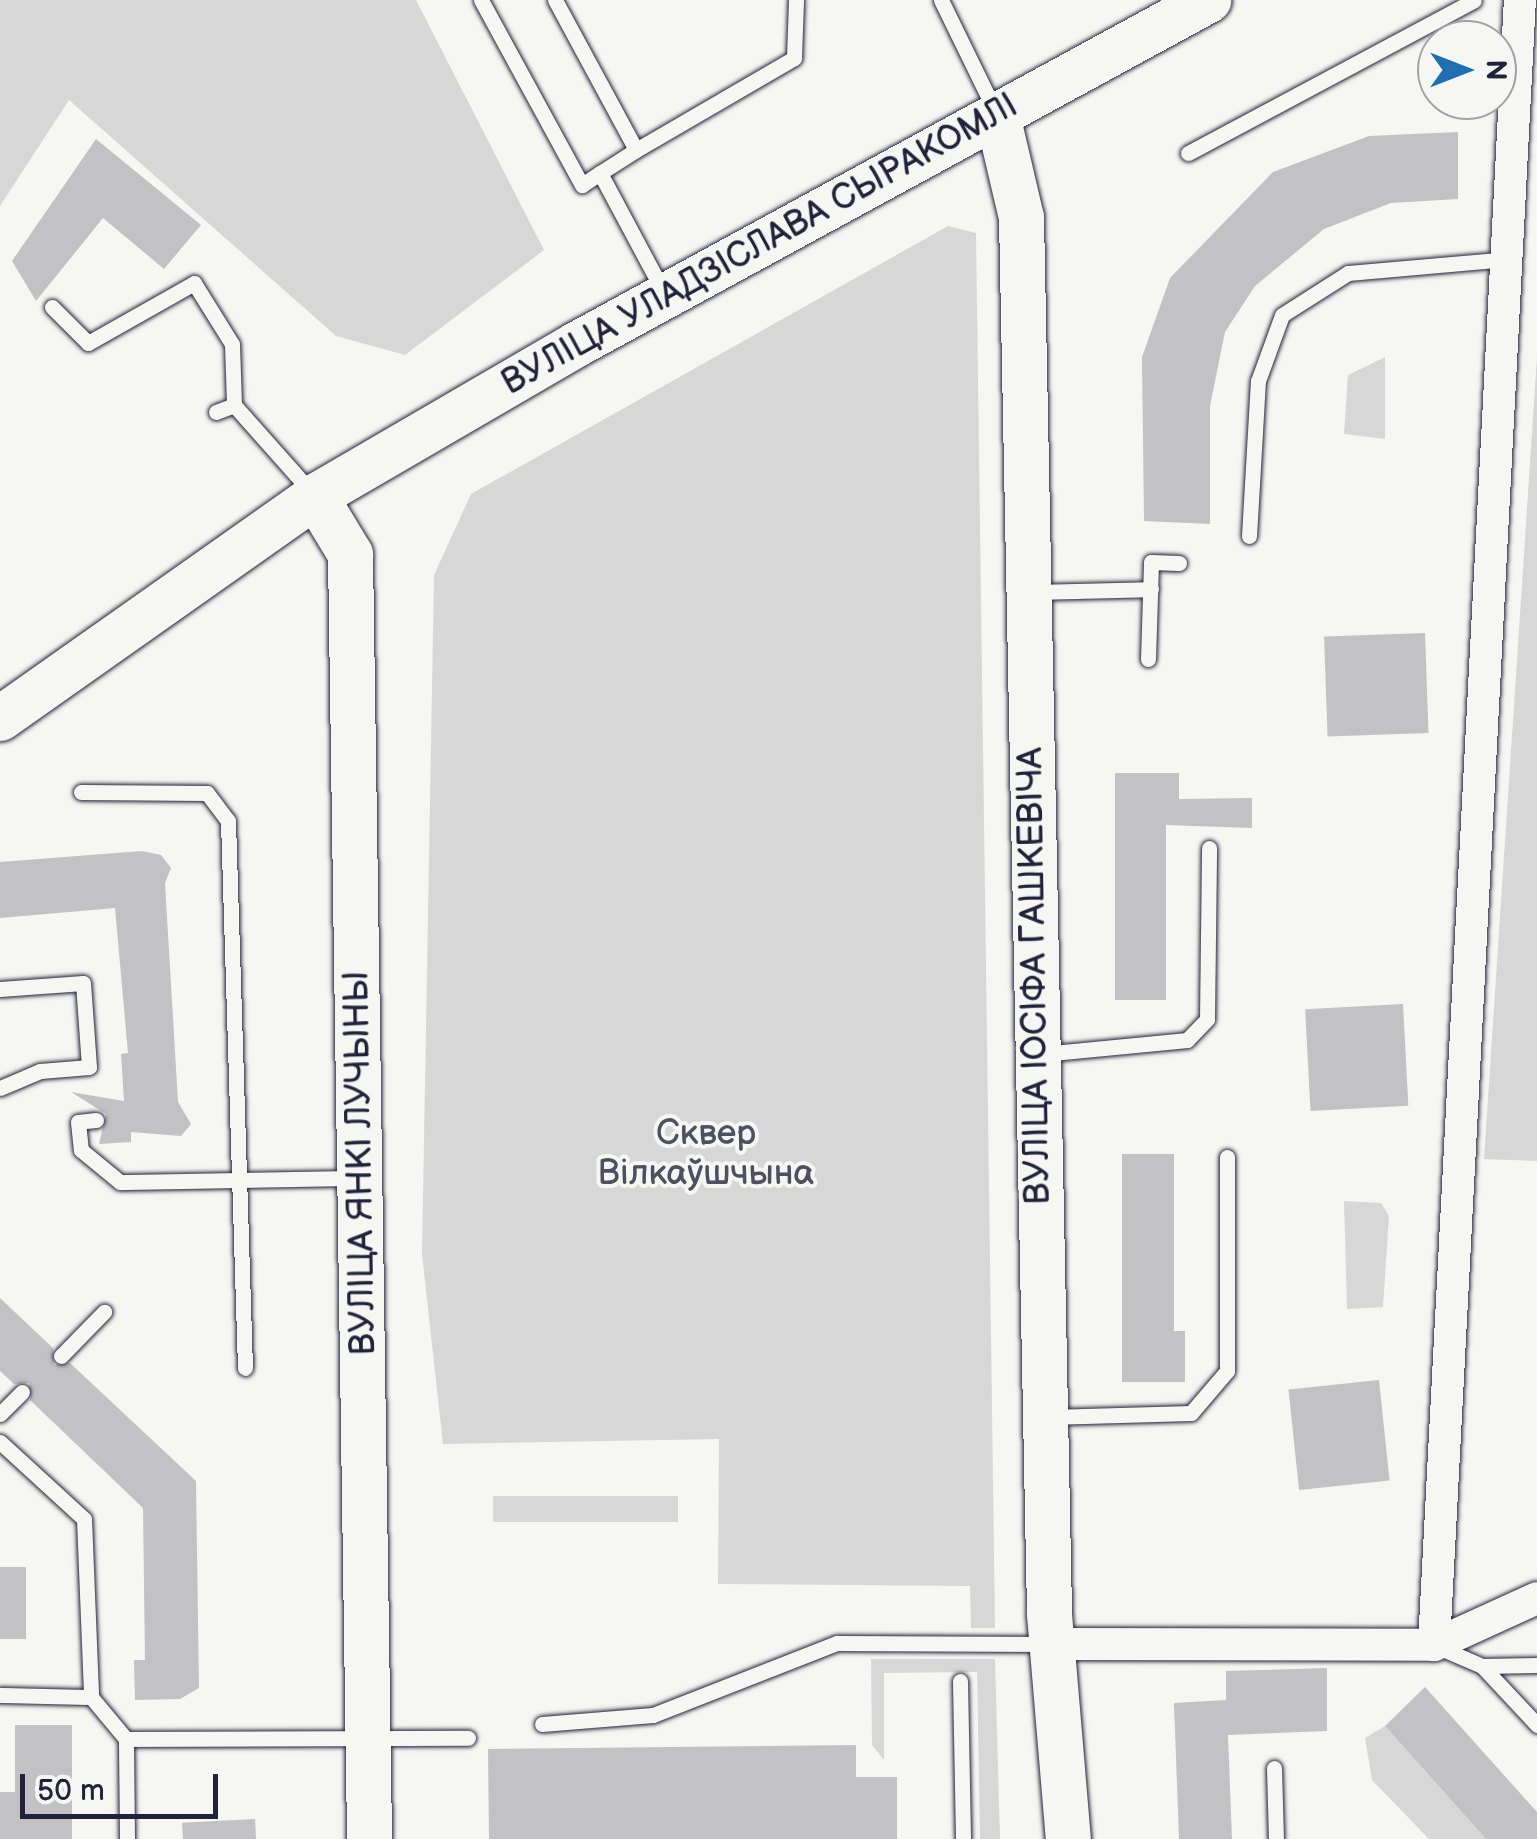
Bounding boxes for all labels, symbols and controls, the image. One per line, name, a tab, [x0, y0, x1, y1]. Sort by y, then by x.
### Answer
north arrow	[1417, 20, 1517, 120]
text: N	[1479, 59, 1512, 81]
street label: ВУЛІЦА УЛАДЗІСЛАВА СЫРАКОМЛІ	[495, 85, 1025, 405]
street label: ВУЛІЦА ІОСІФА ГАШКЕВІЧА	[1010, 747, 1060, 1205]
street label: ВУЛІЦА ЯНКІ ЛУЧЫНЫ	[337, 970, 385, 1356]
park label: Сквер Вілкаўшчына	[598, 1113, 814, 1195]
scale bar	[25, 1754, 222, 1816]
text: 50 m	[37, 1773, 105, 1809]

